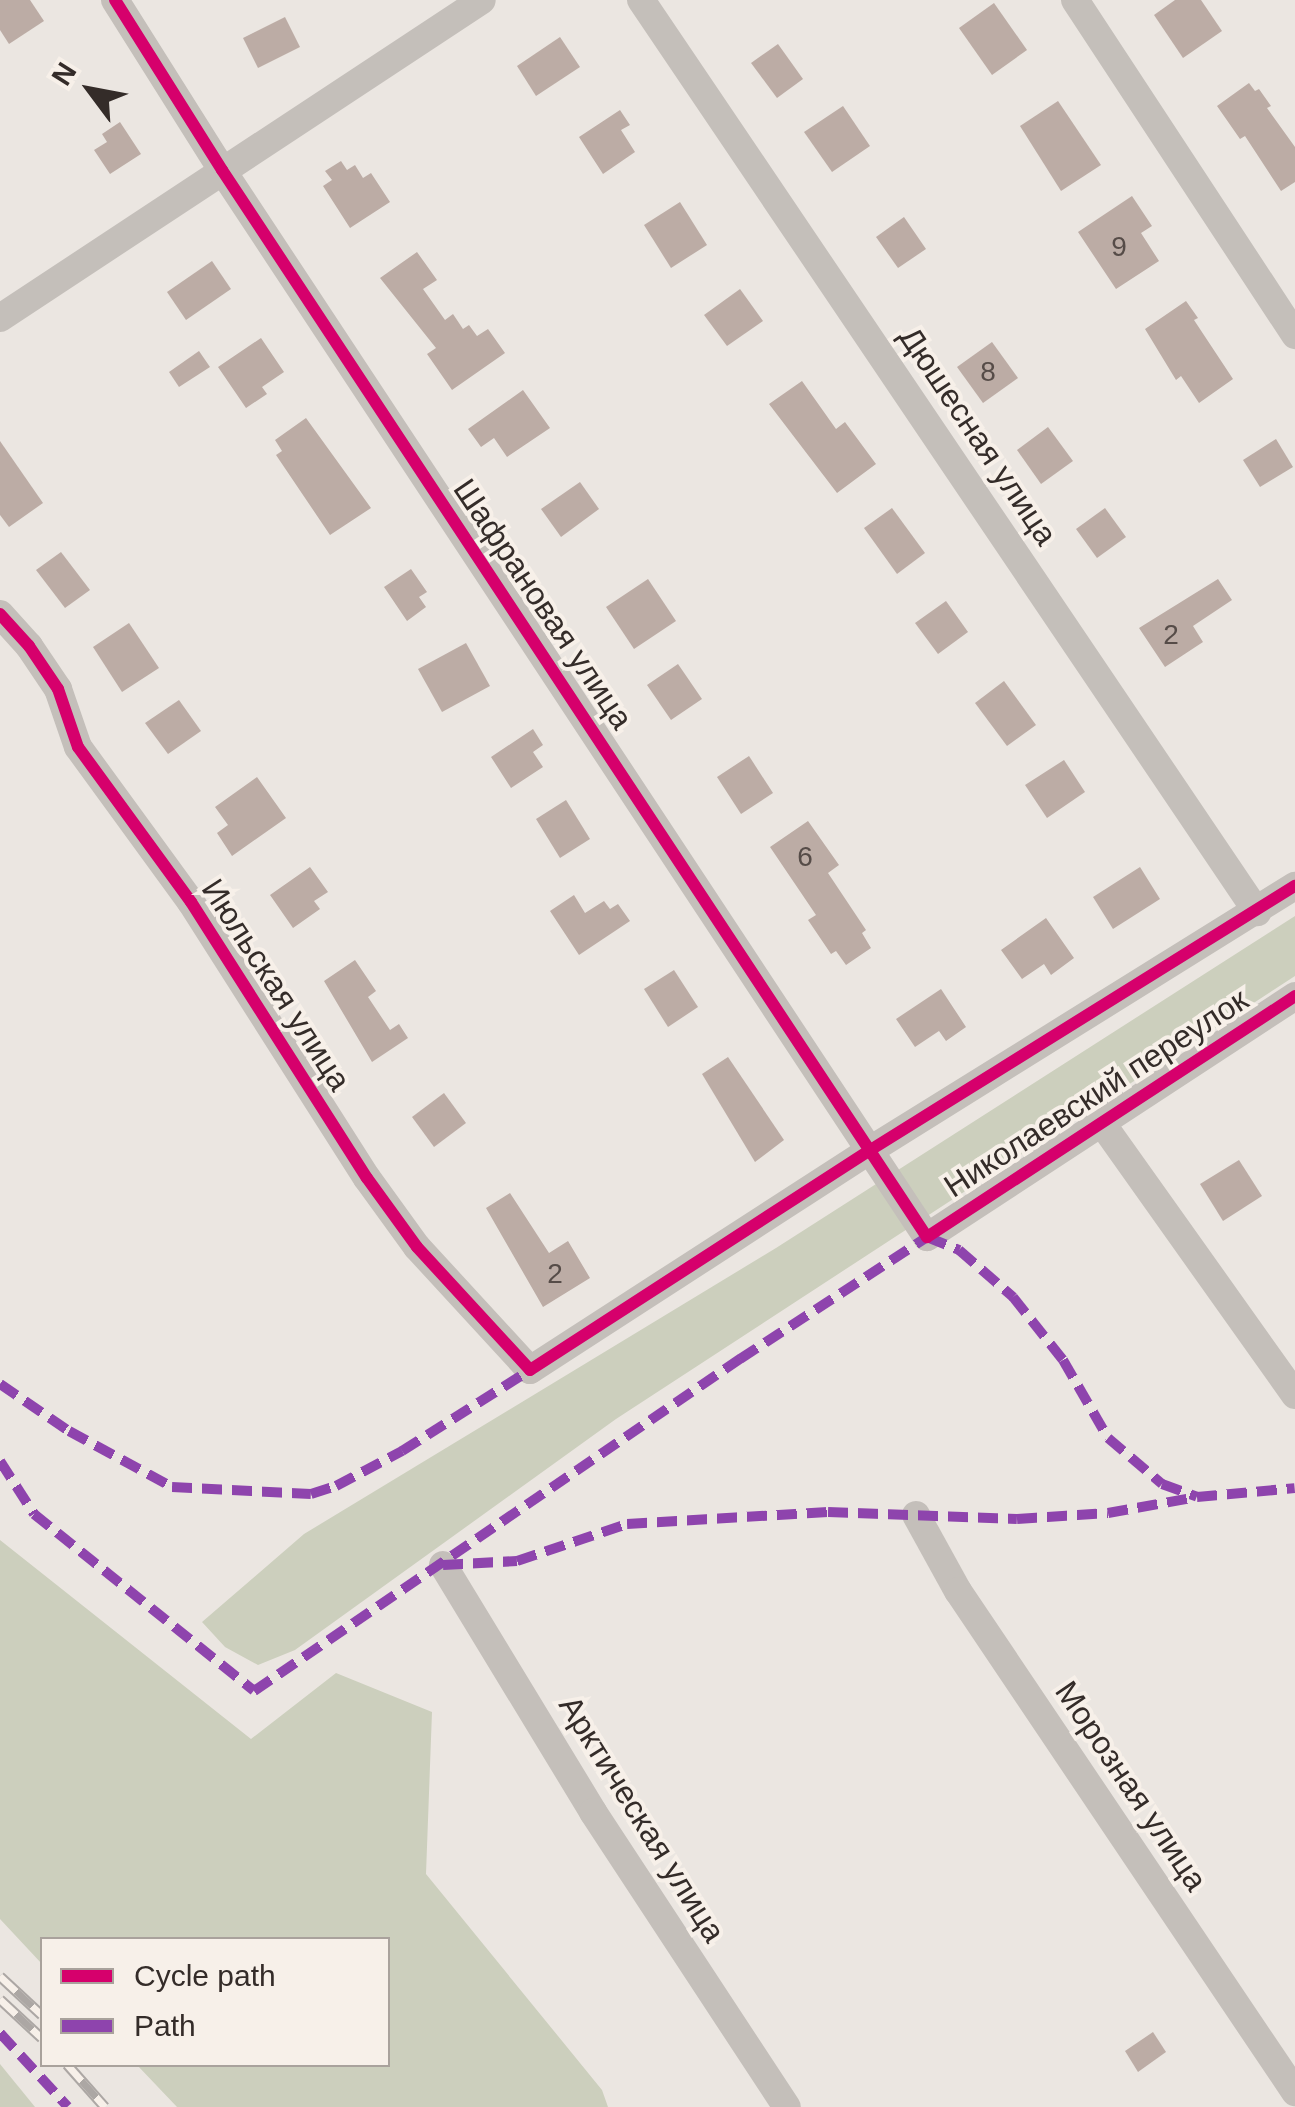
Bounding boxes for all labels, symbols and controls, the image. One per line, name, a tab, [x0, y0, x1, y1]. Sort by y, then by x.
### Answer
north arrow	[40, 40, 140, 140]
text: N	[46, 57, 83, 91]
house number: 9	[1111, 230, 1127, 264]
street label: Дюшесная улица	[891, 320, 1065, 552]
house number: 8	[980, 355, 996, 389]
street label: Шафрановая улица	[445, 472, 641, 736]
house number: 2	[1163, 618, 1179, 652]
house number: 6	[797, 840, 813, 874]
street label: Июльская улица	[193, 872, 359, 1098]
street label: Николаевский переулок	[937, 980, 1255, 1206]
house number: 2	[547, 1257, 563, 1291]
street label: Морозная улица	[1047, 1674, 1215, 1898]
street label: Арктическая улица	[551, 1689, 733, 1949]
legend	[40, 1937, 390, 2067]
text: Cycle path	[134, 1959, 276, 1992]
text: Path	[134, 2009, 196, 2042]

